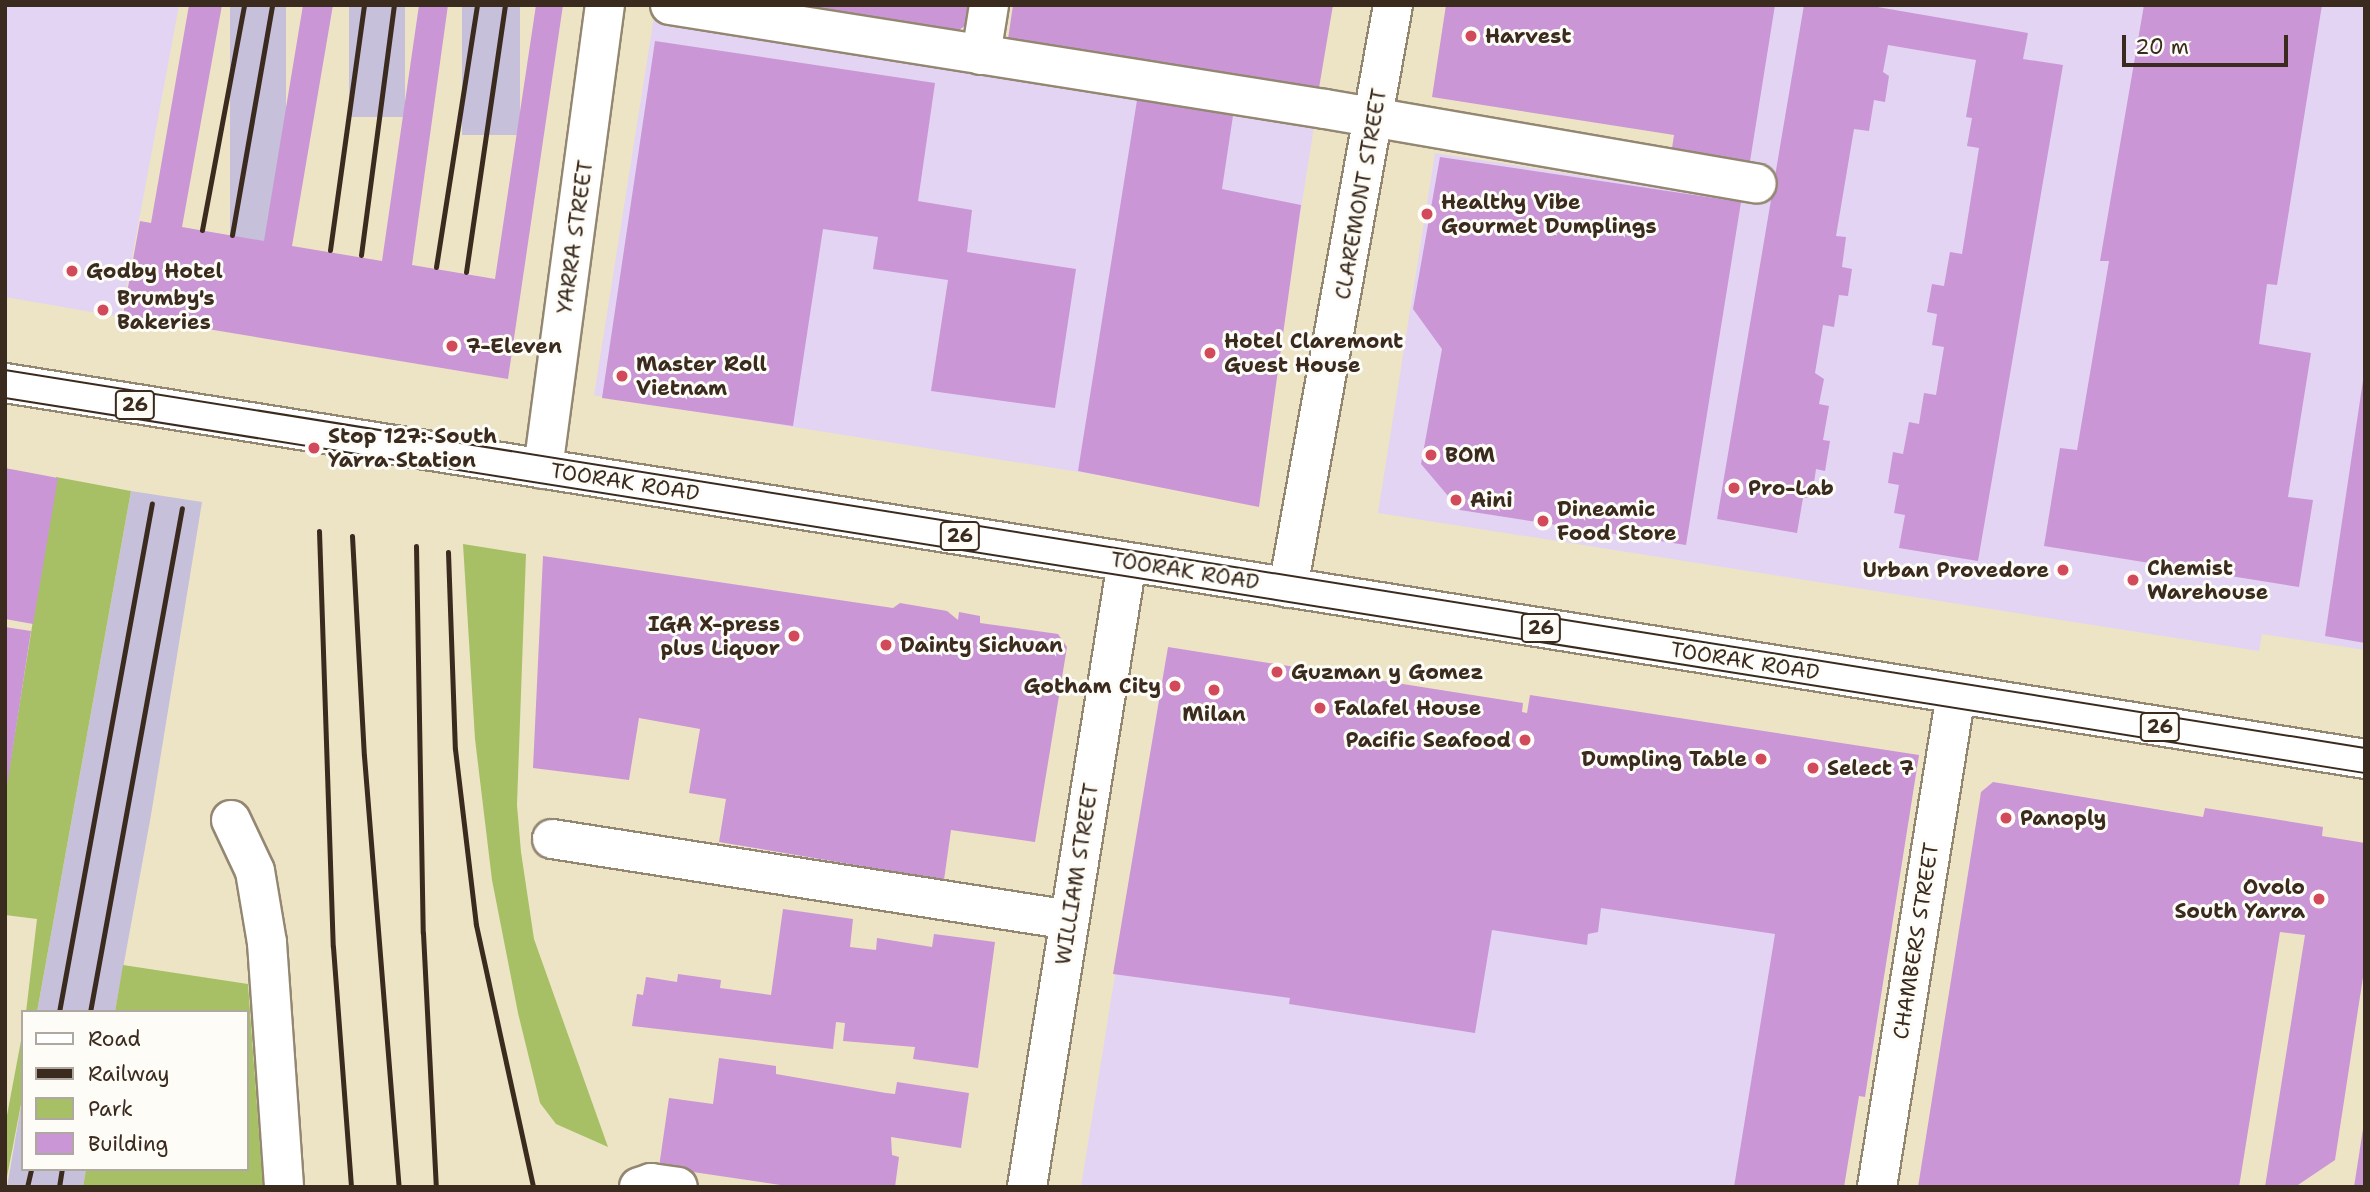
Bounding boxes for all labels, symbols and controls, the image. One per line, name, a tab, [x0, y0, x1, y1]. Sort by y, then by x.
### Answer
scale bar	[2125, 21, 2291, 65]
place label: Harvest	[1485, 23, 1571, 49]
marker: Harvest	[1463, 28, 1479, 44]
text: 20 m	[2135, 33, 2189, 61]
street label: CLAREMONT STREET	[1330, 86, 1392, 302]
street label: YARRA STREET	[552, 159, 598, 315]
place label: Healthy Vibe Gourmet Dumplings	[1441, 189, 1657, 239]
marker: Healthy Vibe Gourmet Dumplings	[1419, 206, 1435, 222]
place label: Godby Hotel	[86, 258, 223, 284]
marker: Godby Hotel	[64, 263, 80, 279]
place label: Brumby's Bakeries	[117, 285, 215, 335]
marker: Brumby's Bakeries	[95, 302, 111, 318]
place label: Hotel Claremont Guest House	[1224, 328, 1403, 378]
place label: 7-Eleven	[466, 333, 562, 359]
marker: 7-Eleven	[444, 338, 460, 354]
marker: Hotel Claremont Guest House	[1202, 345, 1218, 361]
place label: Master Roll Vietnam	[636, 351, 767, 401]
marker: Master Roll Vietnam	[614, 368, 630, 384]
road number: 26	[114, 390, 156, 420]
place label: Stop 127: South Yarra Station	[328, 423, 497, 473]
marker: Stop 127: South Yarra Station	[306, 440, 322, 456]
place label: BOM	[1445, 442, 1495, 468]
marker: BOM	[1423, 447, 1439, 463]
street label: TOORAK ROAD	[549, 458, 701, 506]
place label: Pro-Lab	[1748, 475, 1834, 501]
marker: Pro-Lab	[1726, 480, 1742, 496]
place label: Aini	[1470, 487, 1513, 513]
marker: Aini	[1448, 492, 1464, 508]
place label: Dineamic Food Store	[1557, 496, 1677, 546]
marker: Dineamic Food Store	[1535, 513, 1551, 529]
road number: 26	[939, 520, 981, 552]
street label: TOORAK ROAD	[1109, 547, 1261, 595]
place label: Chemist Warehouse	[2147, 555, 2268, 605]
place label: Urban Provedore	[1862, 557, 2049, 583]
marker: Urban Provedore	[2055, 562, 2071, 578]
marker: Chemist Warehouse	[2125, 572, 2141, 588]
place label: IGA X-press plus Liquor	[648, 611, 780, 661]
road number: 26	[1520, 612, 1562, 643]
marker: IGA X-press plus Liquor	[786, 628, 802, 644]
place label: Dainty Sichuan	[900, 632, 1063, 658]
marker: Dainty Sichuan	[878, 637, 894, 653]
street label: TOORAK ROAD	[1669, 637, 1821, 685]
place label: Guzman y Gomez	[1291, 659, 1484, 685]
marker: Guzman y Gomez	[1269, 664, 1285, 680]
place label: Gotham City	[1023, 673, 1161, 699]
marker: Gotham City	[1167, 678, 1183, 694]
marker: Milan	[1206, 682, 1222, 698]
place label: Falafel House	[1334, 695, 1481, 721]
marker: Falafel House	[1312, 700, 1328, 716]
place label: Milan	[1182, 701, 1246, 727]
road number: 26	[2139, 712, 2181, 742]
place label: Pacific Seafood	[1345, 727, 1511, 753]
marker: Pacific Seafood	[1517, 732, 1533, 748]
place label: Dumpling Table	[1581, 746, 1747, 772]
marker: Dumpling Table	[1753, 751, 1769, 767]
place label: Select 7	[1827, 755, 1914, 781]
marker: Select 7	[1805, 760, 1821, 776]
street label: WILLIAM STREET	[1050, 781, 1104, 967]
place label: Panoply	[2020, 805, 2106, 831]
marker: Panoply	[1998, 810, 2014, 826]
street label: CHAMBERS STREET	[1888, 841, 1944, 1041]
place label: Ovolo South Yarra	[2174, 874, 2305, 924]
marker: Ovolo South Yarra	[2311, 891, 2327, 907]
legend	[21, 1010, 248, 1171]
text: Road	[88, 1025, 141, 1053]
text: Railway	[88, 1060, 170, 1088]
text: Park	[88, 1095, 133, 1123]
text: Building	[88, 1130, 168, 1158]

